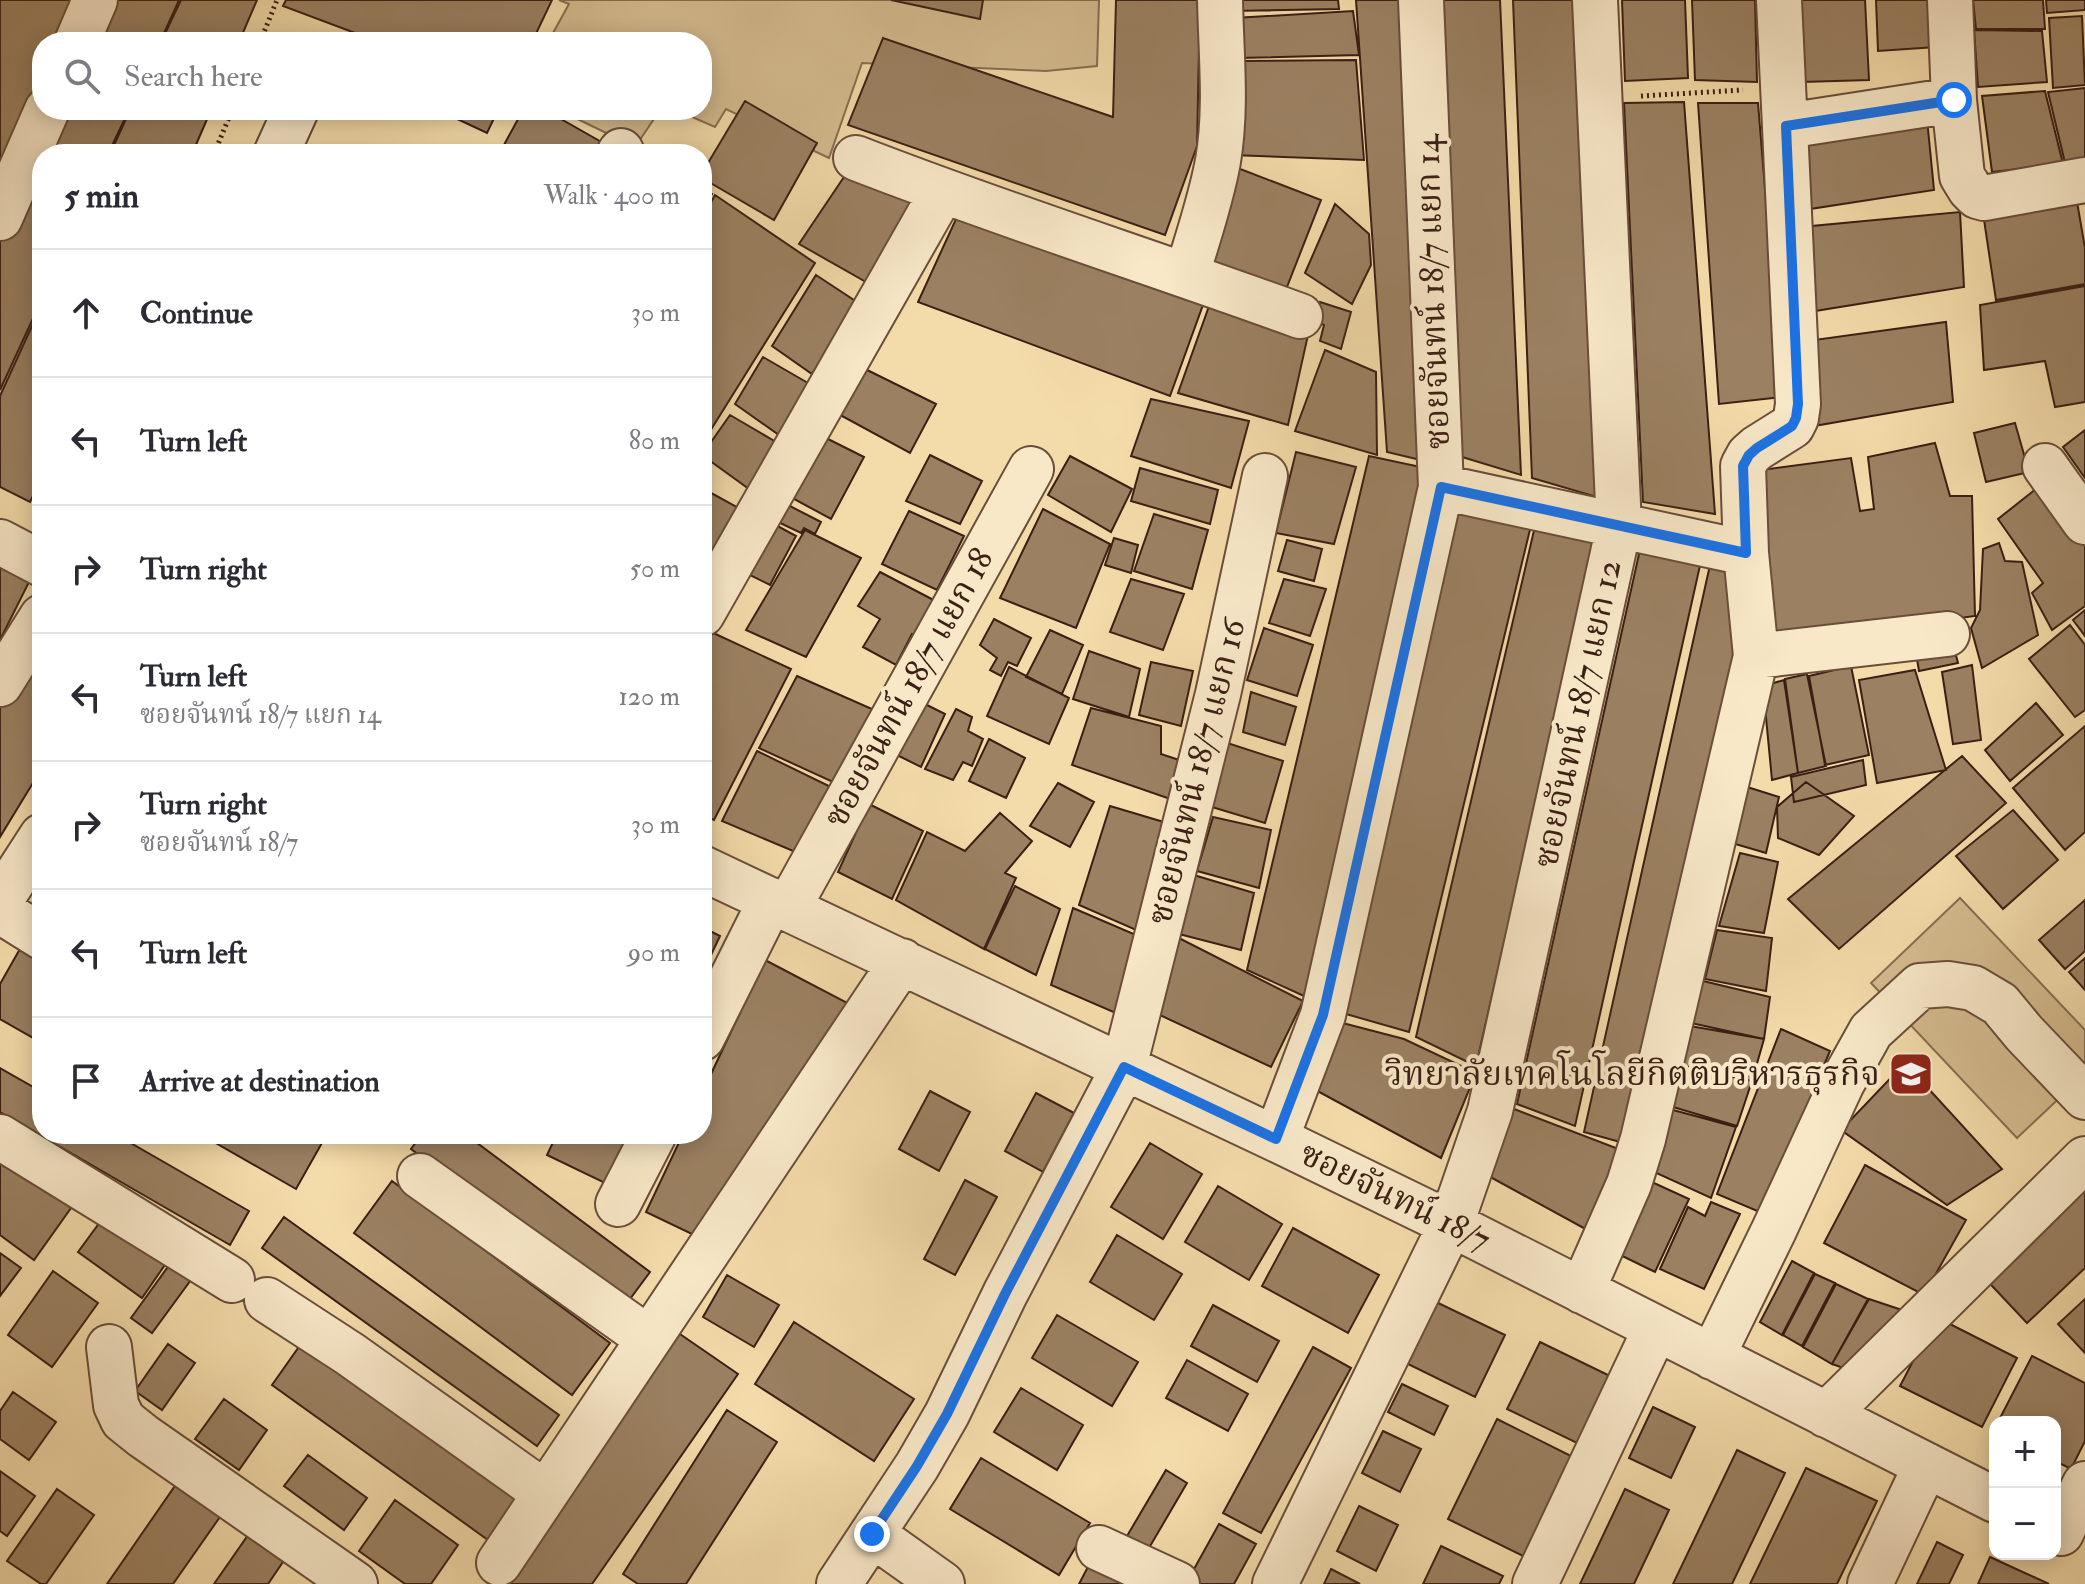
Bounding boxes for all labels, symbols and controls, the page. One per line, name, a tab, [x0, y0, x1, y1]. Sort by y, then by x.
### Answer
search box	[32, 32, 712, 120]
icon: search	[60, 54, 104, 98]
text: Search here	[124, 58, 263, 95]
route start	[1936, 82, 1972, 118]
street label: ซอยจันทน์ 18/7 แยก 14	[1406, 132, 1460, 450]
text: 5 min	[64, 175, 139, 218]
text: Walk · 400 m	[544, 180, 680, 212]
icon: ahead	[64, 291, 108, 335]
text: Continue	[140, 295, 253, 332]
text: 30 m	[631, 297, 680, 329]
icon: left	[64, 419, 108, 463]
text: Turn left	[140, 423, 247, 460]
text: 80 m	[629, 425, 680, 457]
street label: ซอยจันทน์ 18/7 แยก 18	[814, 541, 1004, 835]
icon: right	[64, 547, 108, 591]
text: Turn right	[140, 551, 267, 588]
text: 50 m	[630, 553, 680, 585]
street label: ซอยจันทน์ 18/7 แยก 12	[1524, 556, 1632, 872]
street label: ซอยจันทน์ 18/7 แยก 16	[1138, 613, 1256, 929]
text: Turn left	[140, 658, 247, 695]
icon: left	[64, 675, 108, 719]
text: 120 m	[619, 681, 680, 713]
text: ซอยจันทน์ 18/7 แยก 14	[140, 699, 381, 731]
text: Turn right	[140, 786, 267, 823]
icon: right	[64, 803, 108, 847]
text: 30 m	[631, 809, 680, 841]
text: ซอยจันทน์ 18/7	[140, 827, 298, 859]
icon: left	[64, 931, 108, 975]
text: Turn left	[140, 935, 247, 972]
text: 90 m	[628, 937, 680, 969]
place label: วิทยาลัยเทคโนโลยีกิตติบริหารธุรกิจ	[1385, 1050, 1880, 1096]
school or university icon: วิทยาลัยเทคโนโลยีกิตติบริหารธุรกิจ	[1887, 1050, 1935, 1098]
icon: arrive	[64, 1059, 108, 1103]
text: Arrive at destination	[140, 1063, 380, 1100]
street label: ซอยจันทน์ 18/7	[1293, 1132, 1498, 1262]
map controls	[1989, 1416, 2061, 1560]
button: +	[1989, 1416, 2061, 1488]
button: −	[1989, 1488, 2061, 1560]
route end	[854, 1516, 890, 1552]

